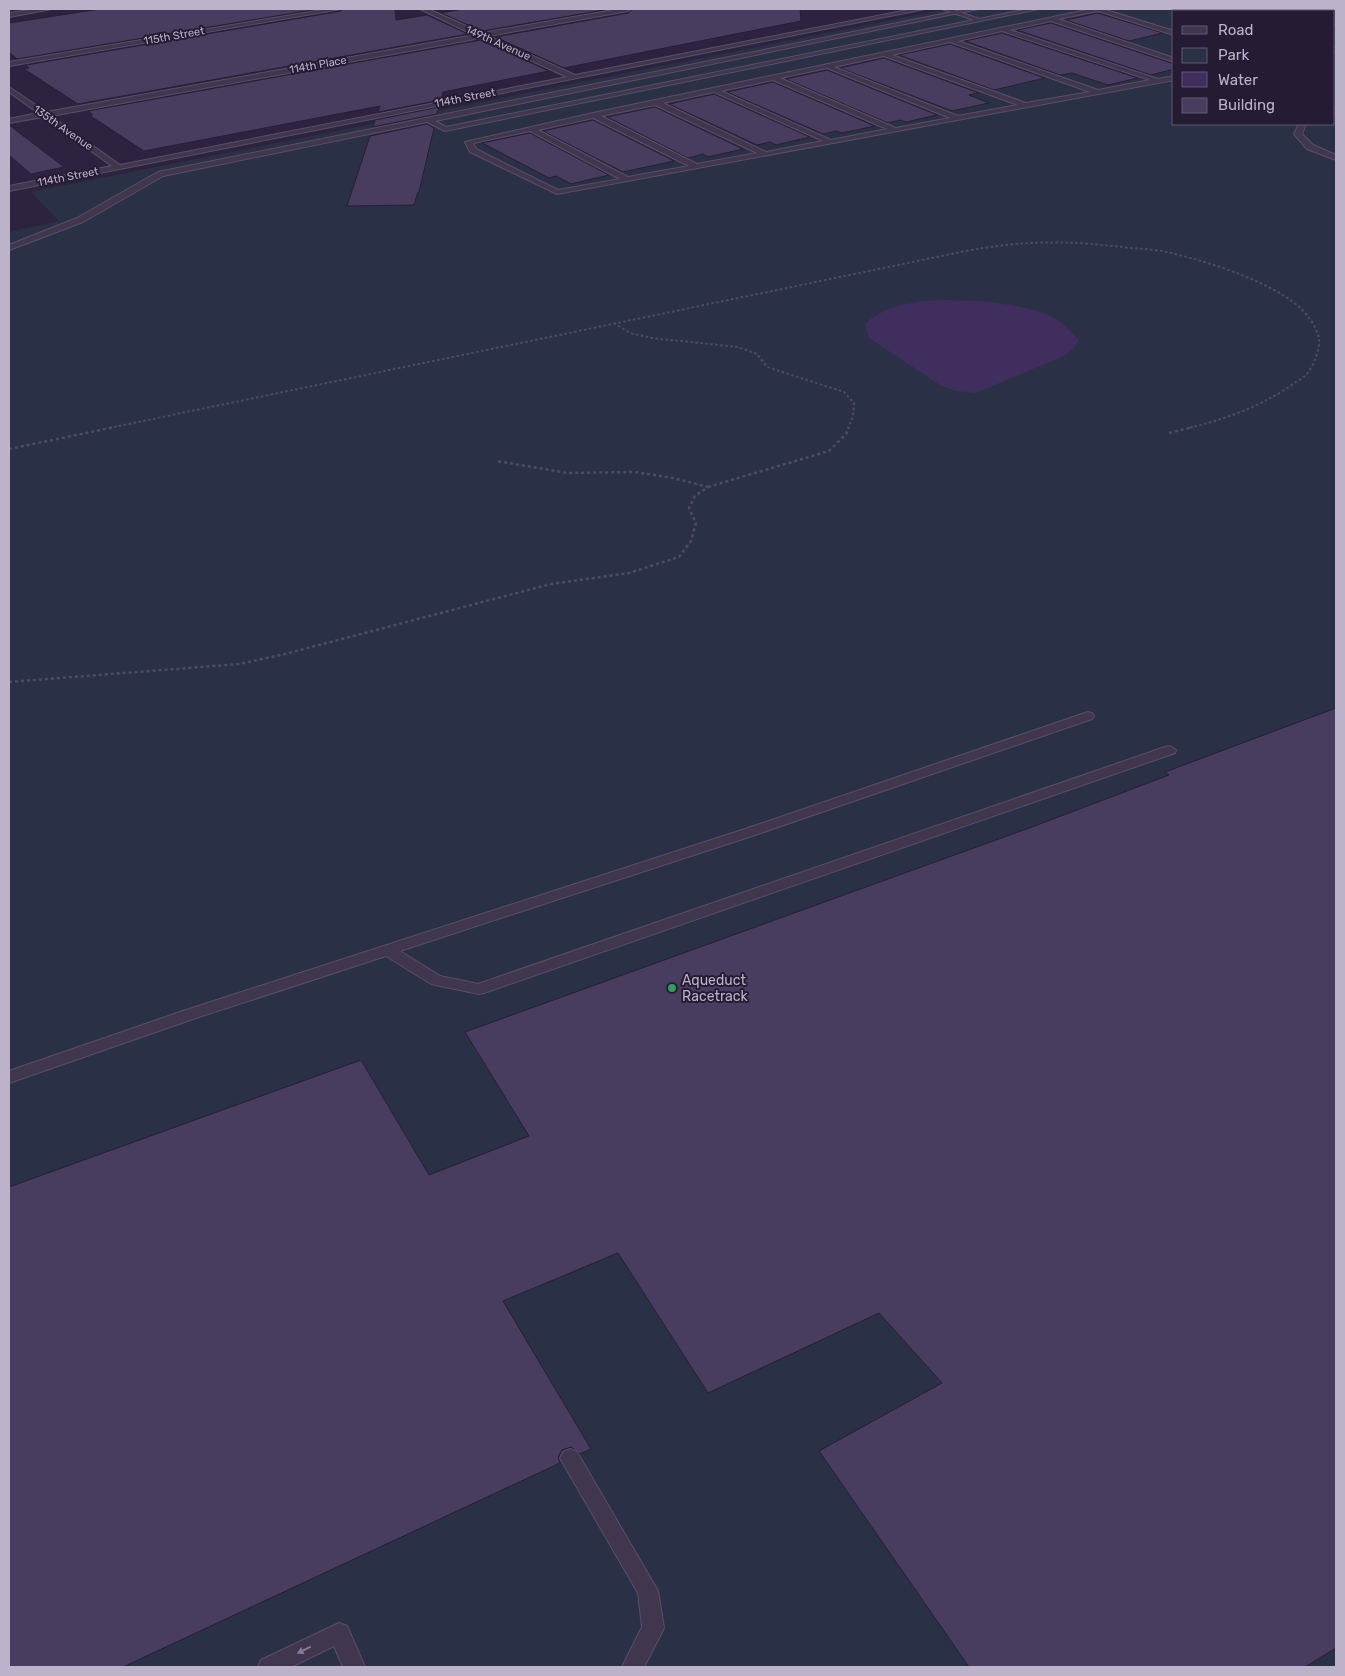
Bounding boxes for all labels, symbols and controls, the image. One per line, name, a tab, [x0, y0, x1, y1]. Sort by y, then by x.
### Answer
legend	[1172, 10, 1335, 125]
text: Road	[1218, 21, 1254, 39]
street label: 149th Avenue	[463, 23, 533, 63]
street label: 115th Street	[143, 24, 206, 48]
text: Park	[1218, 46, 1249, 64]
street label: 114th Place	[288, 54, 348, 76]
text: Water	[1218, 71, 1258, 89]
street label: 114th Street	[433, 86, 497, 110]
text: Building	[1218, 96, 1275, 114]
street label: 135th Avenue	[31, 103, 95, 153]
street label: 114th Street	[36, 165, 100, 189]
place label: Aqueduct Racetrack	[682, 972, 749, 1005]
marker: Aqueduct Racetrack	[666, 982, 678, 994]
one-way arrow	[297, 1646, 312, 1654]

